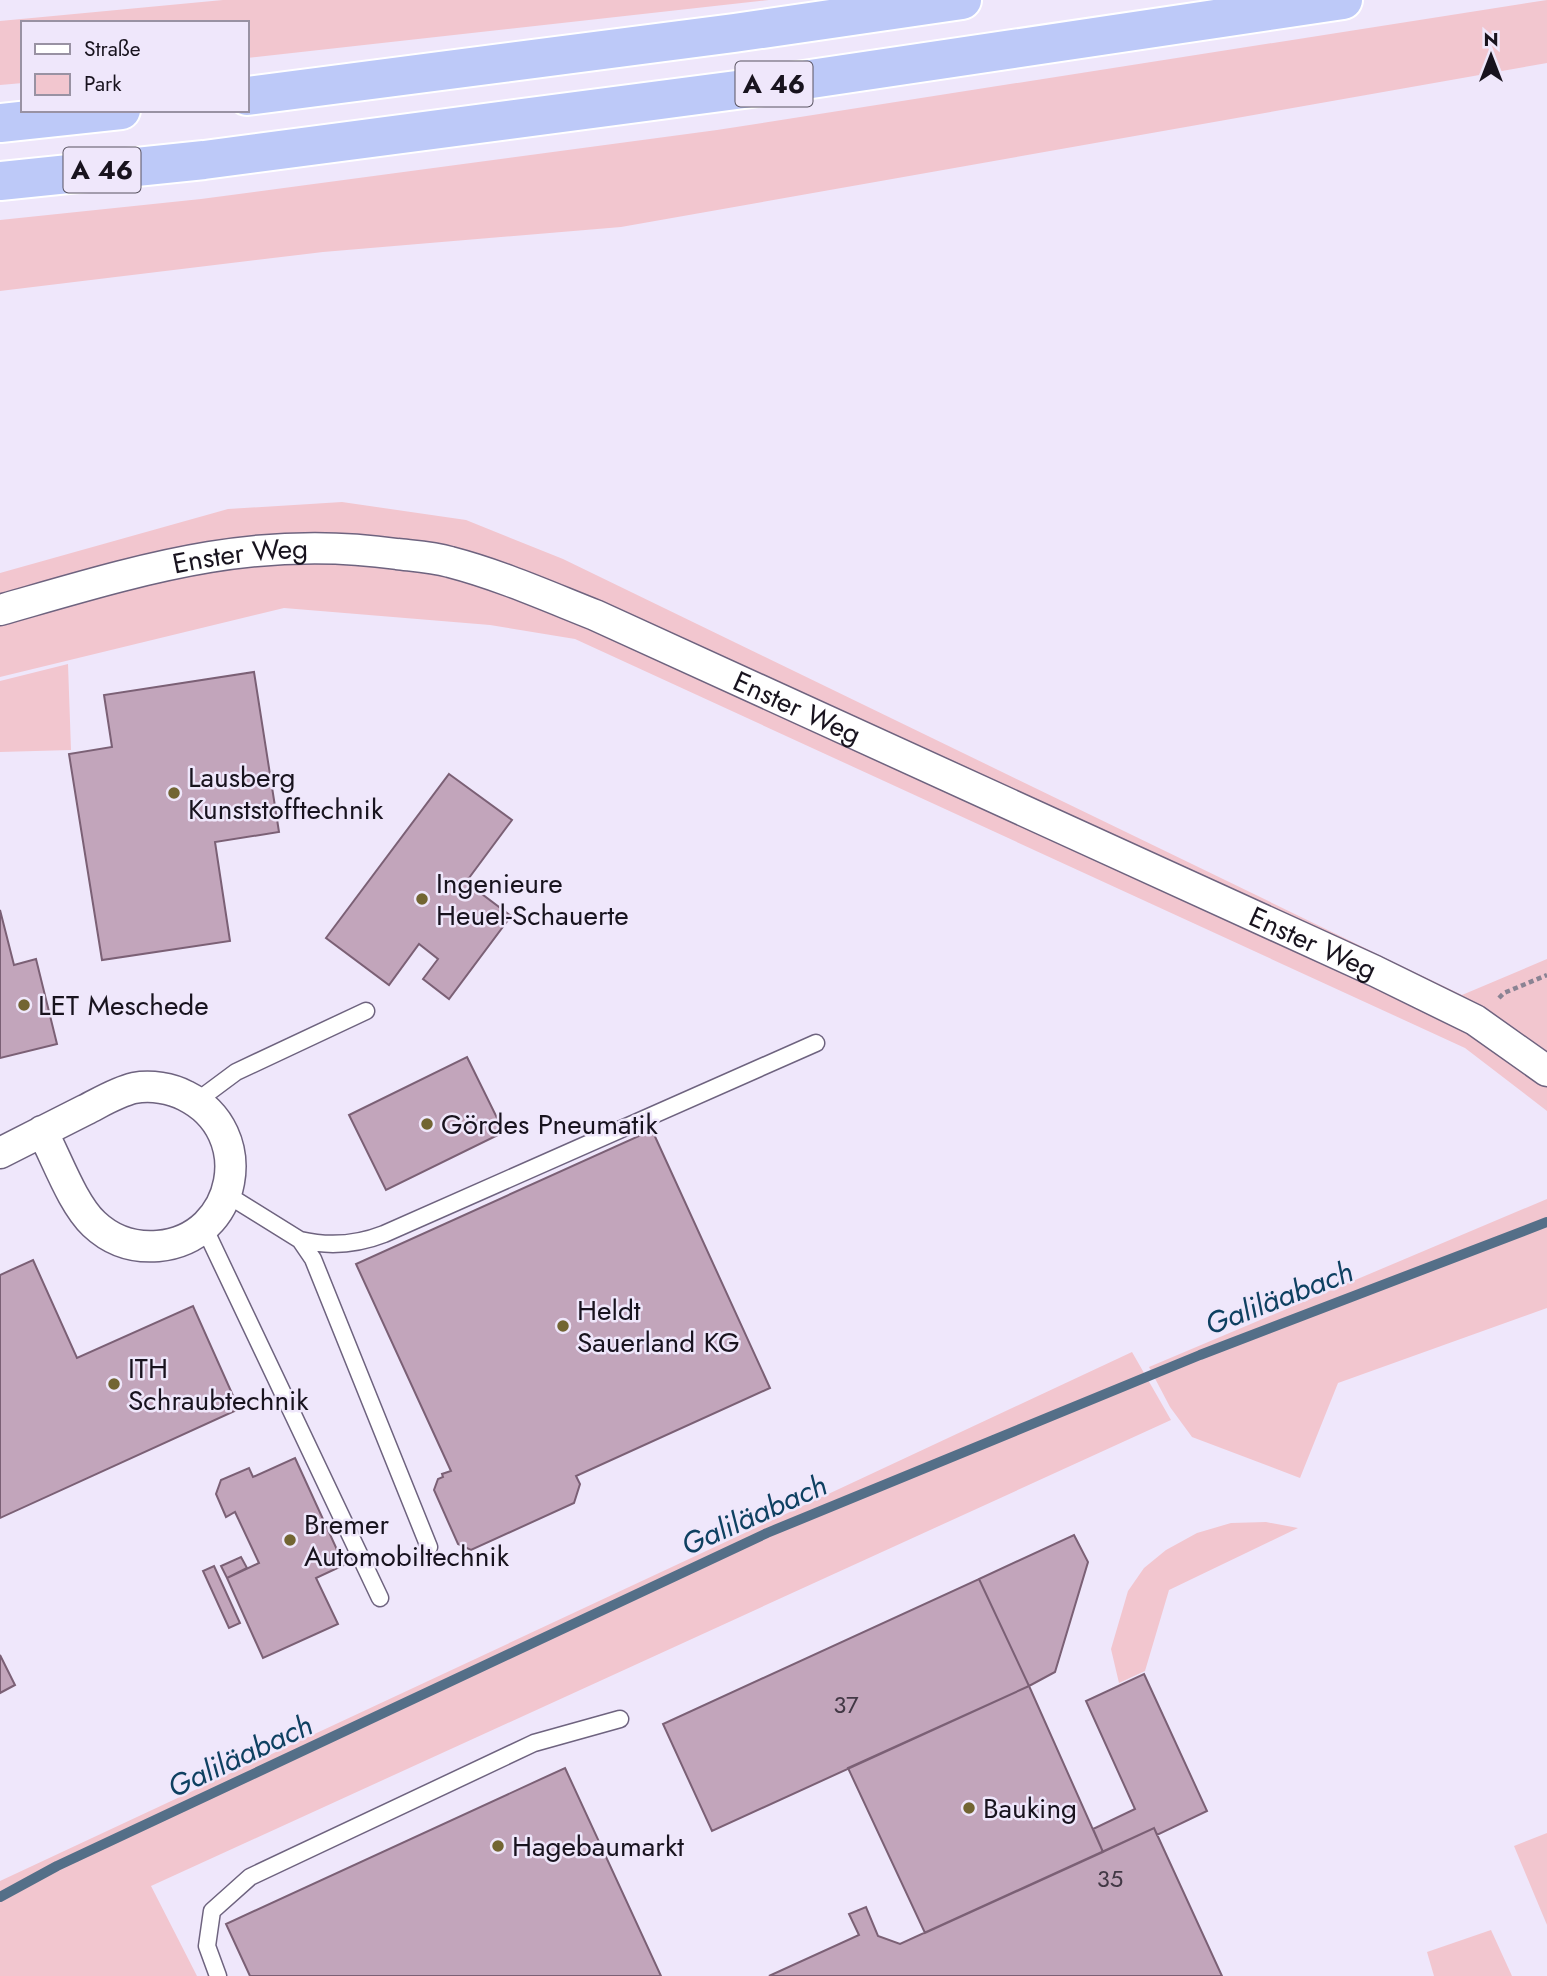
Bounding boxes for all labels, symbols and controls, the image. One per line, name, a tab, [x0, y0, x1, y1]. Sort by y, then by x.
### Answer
legend	[21, 21, 248, 112]
north arrow	[1456, 21, 1526, 91]
text: N	[1483, 26, 1499, 53]
text: Straße	[84, 34, 141, 64]
road number: A 46	[736, 61, 812, 106]
text: Park	[84, 69, 122, 99]
road number: A 46	[64, 148, 140, 192]
street label: Enster Weg	[169, 528, 308, 585]
street label: Enster Weg	[726, 661, 868, 755]
place label: Lausberg Kunststofftechnik	[188, 757, 384, 830]
marker: Lausberg Kunststofftechnik	[166, 785, 182, 801]
place label: Ingenieure Heuel-Schauerte	[436, 863, 629, 936]
marker: Ingenieure Heuel-Schauerte	[414, 891, 430, 907]
street label: Enster Weg	[1242, 896, 1383, 990]
place label: LET Meschede	[38, 985, 209, 1026]
marker: LET Meschede	[16, 997, 32, 1013]
place label: Gördes Pneumatik	[441, 1104, 659, 1145]
marker: Gördes Pneumatik	[419, 1116, 435, 1132]
water label: Galiläabach	[1198, 1250, 1359, 1345]
place label: Heldt Sauerland KG	[577, 1290, 740, 1363]
marker: Heldt Sauerland KG	[555, 1318, 571, 1334]
place label: ITH Schraubtechnik	[128, 1348, 309, 1421]
marker: ITH Schraubtechnik	[106, 1376, 122, 1392]
water label: Galiläabach	[674, 1463, 834, 1566]
place label: Bremer Automobiltechnik	[304, 1504, 510, 1577]
marker: Bremer Automobiltechnik	[282, 1532, 298, 1548]
house number: 37	[833, 1687, 859, 1722]
water label: Galiläabach	[160, 1703, 319, 1808]
place label: Bauking	[983, 1788, 1077, 1829]
marker: Bauking	[961, 1800, 977, 1816]
place label: Hagebaumarkt	[512, 1826, 684, 1867]
marker: Hagebaumarkt	[490, 1838, 506, 1854]
house number: 35	[1097, 1861, 1123, 1896]

